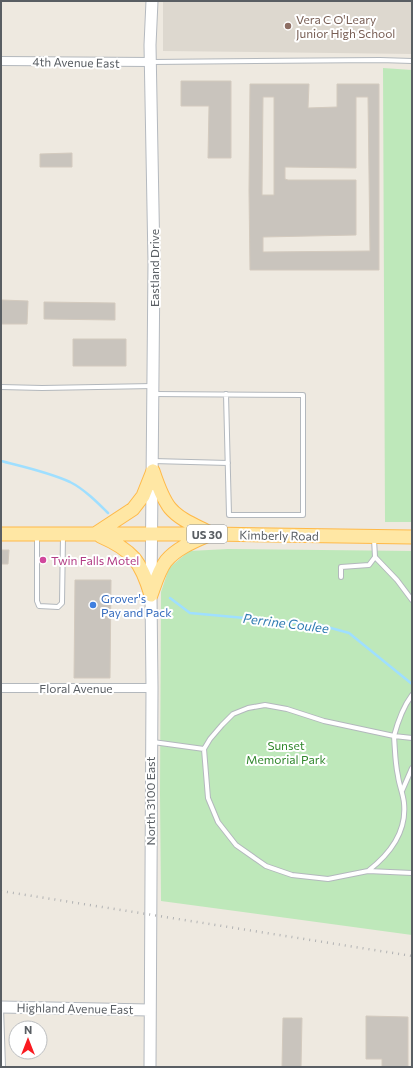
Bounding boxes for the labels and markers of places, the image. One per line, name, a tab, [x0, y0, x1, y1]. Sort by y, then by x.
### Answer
place label: Vera C O'Leary Junior High School	[296, 12, 395, 41]
marker: Vera C O'Leary Junior High School	[283, 21, 293, 31]
place label: Twin Falls Motel	[51, 553, 139, 567]
marker: Twin Falls Motel	[38, 555, 48, 565]
place label: Grover's Pay and Pack	[101, 591, 172, 619]
marker: Grover's Pay and Pack	[88, 600, 98, 610]

